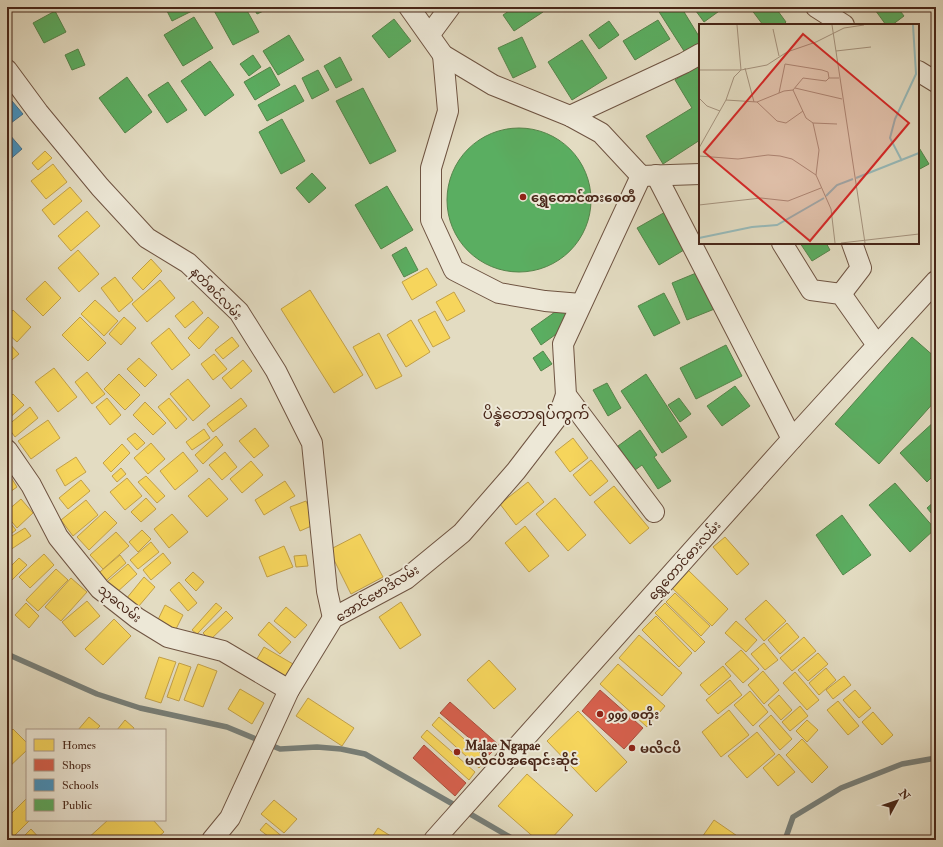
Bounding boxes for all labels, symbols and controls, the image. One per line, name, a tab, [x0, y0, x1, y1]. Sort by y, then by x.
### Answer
inset map	[699, 24, 919, 244]
place label: ရွှေတောင်စားစေတီ	[531, 188, 636, 208]
marker: ရွှေတောင်စားစေတီ	[518, 192, 528, 202]
street label: နတ်စင်လမ်း	[186, 263, 246, 325]
district label: ပိန္နဲတောရပ်ကွက်	[483, 404, 590, 427]
street label: ရွှေတောင်ဓားလမ်း	[644, 517, 726, 605]
street label: အောင်ဗောဒိလမ်း	[332, 561, 422, 626]
street label: သုခလမ်း	[93, 581, 145, 628]
place label: 999 စတိုး	[606, 706, 659, 726]
marker: 999 စတိုး	[595, 709, 605, 719]
legend	[26, 729, 166, 821]
text: Homes	[62, 738, 96, 753]
place label: Malae Ngapae မလိငပိအရောင်းဆိုင်	[464, 738, 579, 772]
place label: မလိငပိ	[640, 740, 681, 757]
marker: မလိငပိ	[627, 743, 637, 753]
marker: Malae Ngapae မလိငပိအရောင်းဆိုင်	[452, 747, 462, 757]
text: Shops	[62, 758, 91, 773]
text: Schools	[62, 778, 99, 793]
north arrow	[877, 781, 917, 821]
text: N	[895, 786, 913, 804]
text: Public	[62, 798, 92, 813]

